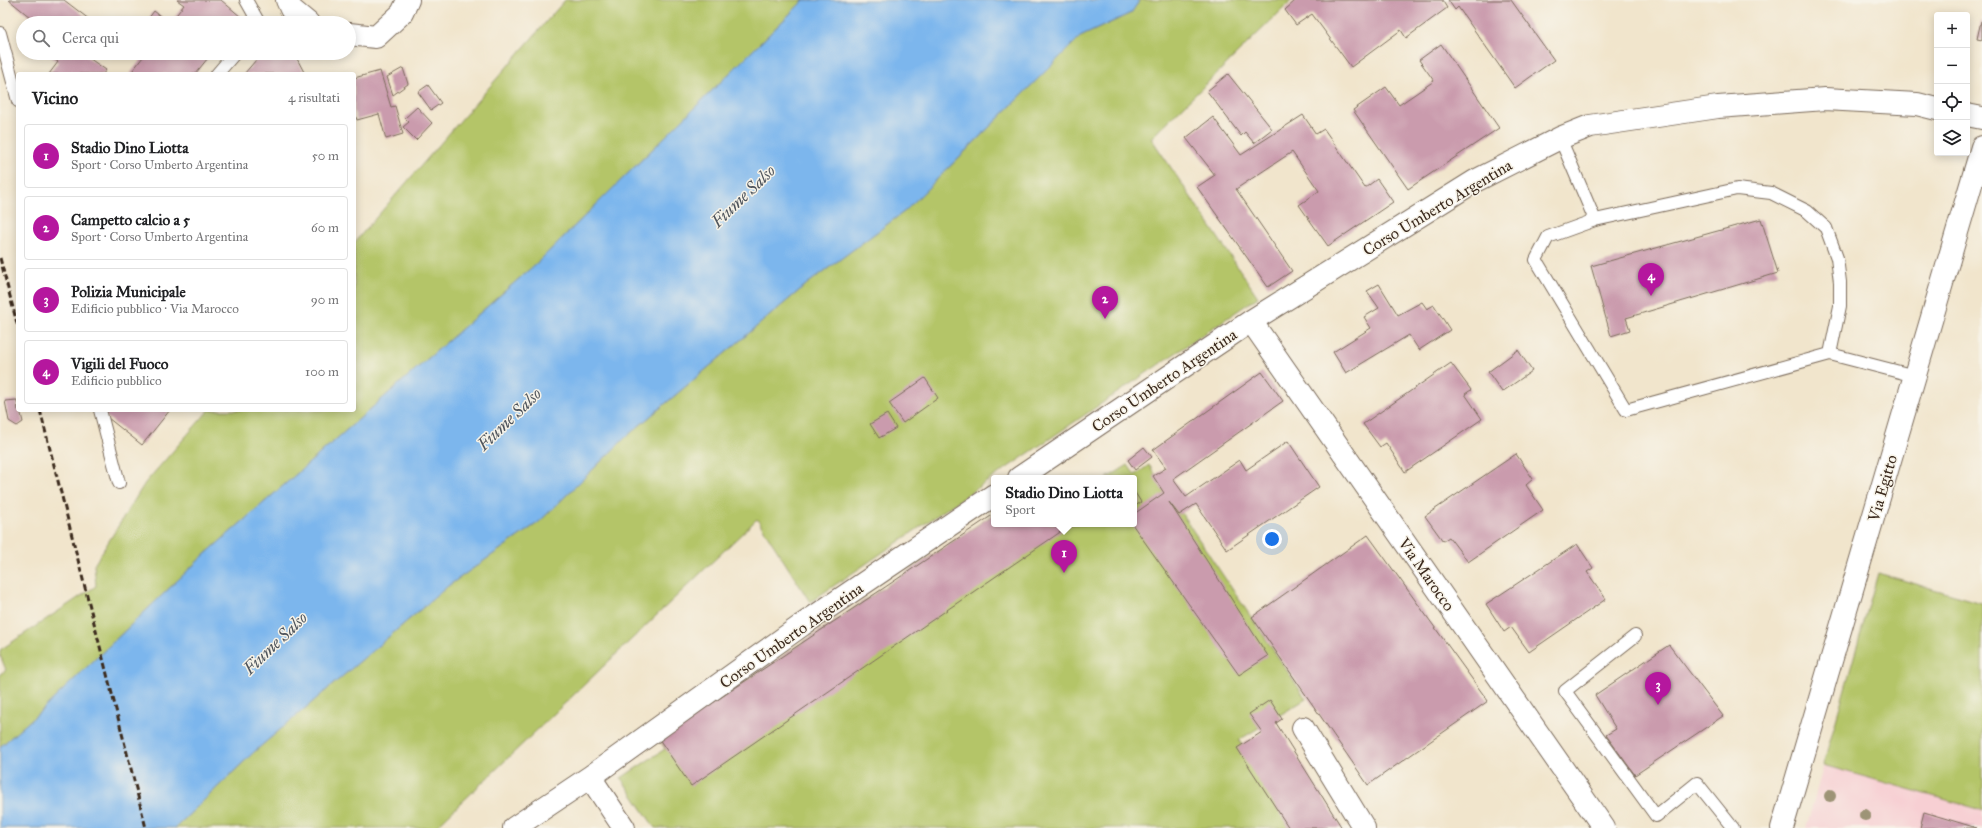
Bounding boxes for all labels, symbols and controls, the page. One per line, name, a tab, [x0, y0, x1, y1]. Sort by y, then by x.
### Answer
map controls	[1934, 12, 1970, 156]
button: +	[1934, 12, 1970, 48]
search box	[16, 16, 356, 60]
icon: search	[30, 27, 52, 49]
text: Cerca qui	[62, 29, 119, 47]
button: −	[1934, 48, 1970, 84]
button: locate	[1934, 84, 1970, 120]
text: Vicino	[32, 88, 78, 109]
text: 4 risultati	[288, 90, 340, 106]
button: layers	[1934, 120, 1970, 156]
text: Stadio Dino Liotta	[71, 139, 189, 157]
text: 1	[43, 148, 49, 164]
text: 50 m	[312, 148, 339, 164]
street label: Corso Umberto Argentina	[1359, 155, 1516, 260]
text: Sport · Corso Umberto Argentina	[71, 157, 248, 173]
water label: Fiume Salso	[706, 160, 780, 233]
text: Campetto calcio a 5	[71, 211, 190, 229]
text: 2	[43, 220, 49, 236]
text: 60 m	[311, 220, 339, 236]
text: Sport · Corso Umberto Argentina	[71, 229, 248, 245]
pin: 4	[1638, 263, 1664, 296]
text: Polizia Municipale	[71, 283, 186, 301]
pin: 2	[1092, 286, 1118, 319]
text: 3	[43, 292, 49, 308]
text: 90 m	[311, 292, 339, 308]
text: Edificio pubblico · Via Marocco	[71, 301, 239, 317]
street label: Corso Umberto Argentina	[1088, 325, 1241, 437]
text: Vigili del Fuoco	[71, 355, 168, 373]
text: 4	[42, 364, 50, 380]
text: 100 m	[305, 364, 339, 380]
text: Edificio pubblico	[71, 373, 162, 389]
water label: Fiume Salso	[472, 383, 546, 456]
street label: Via Egitto	[1864, 453, 1902, 525]
popup	[991, 475, 1137, 527]
text: Stadio Dino Liotta	[1005, 484, 1123, 502]
text: Sport	[1005, 502, 1035, 518]
your location	[1262, 529, 1282, 549]
street label: Via Marocco	[1394, 533, 1459, 614]
pin: 1	[1051, 540, 1077, 573]
street label: Corso Umberto Argentina	[716, 579, 867, 693]
water label: Fiume Salso	[238, 607, 312, 680]
pin: 3	[1645, 672, 1671, 705]

